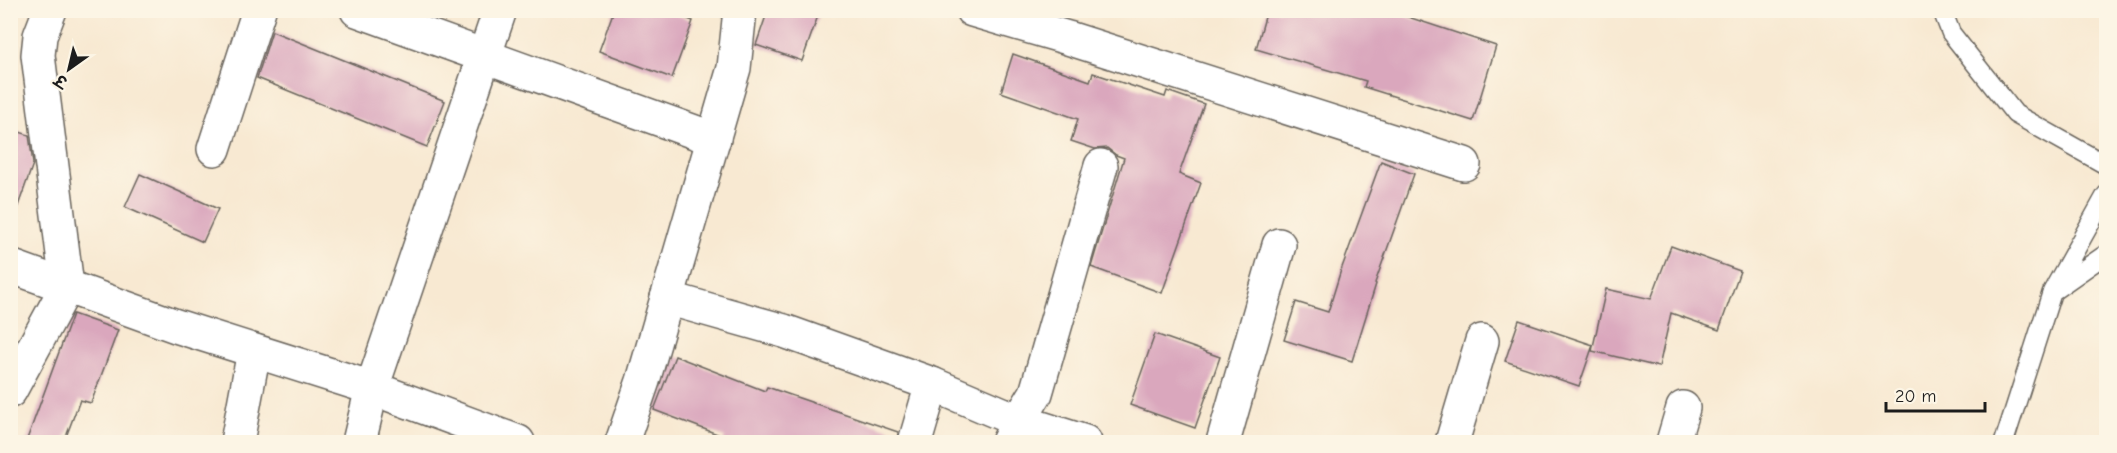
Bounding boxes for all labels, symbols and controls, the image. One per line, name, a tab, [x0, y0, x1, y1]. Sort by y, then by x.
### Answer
north arrow	[39, 39, 99, 99]
text: उ	[51, 69, 72, 92]
scale bar	[1886, 375, 1985, 413]
text: 20 m	[1895, 386, 1936, 407]

